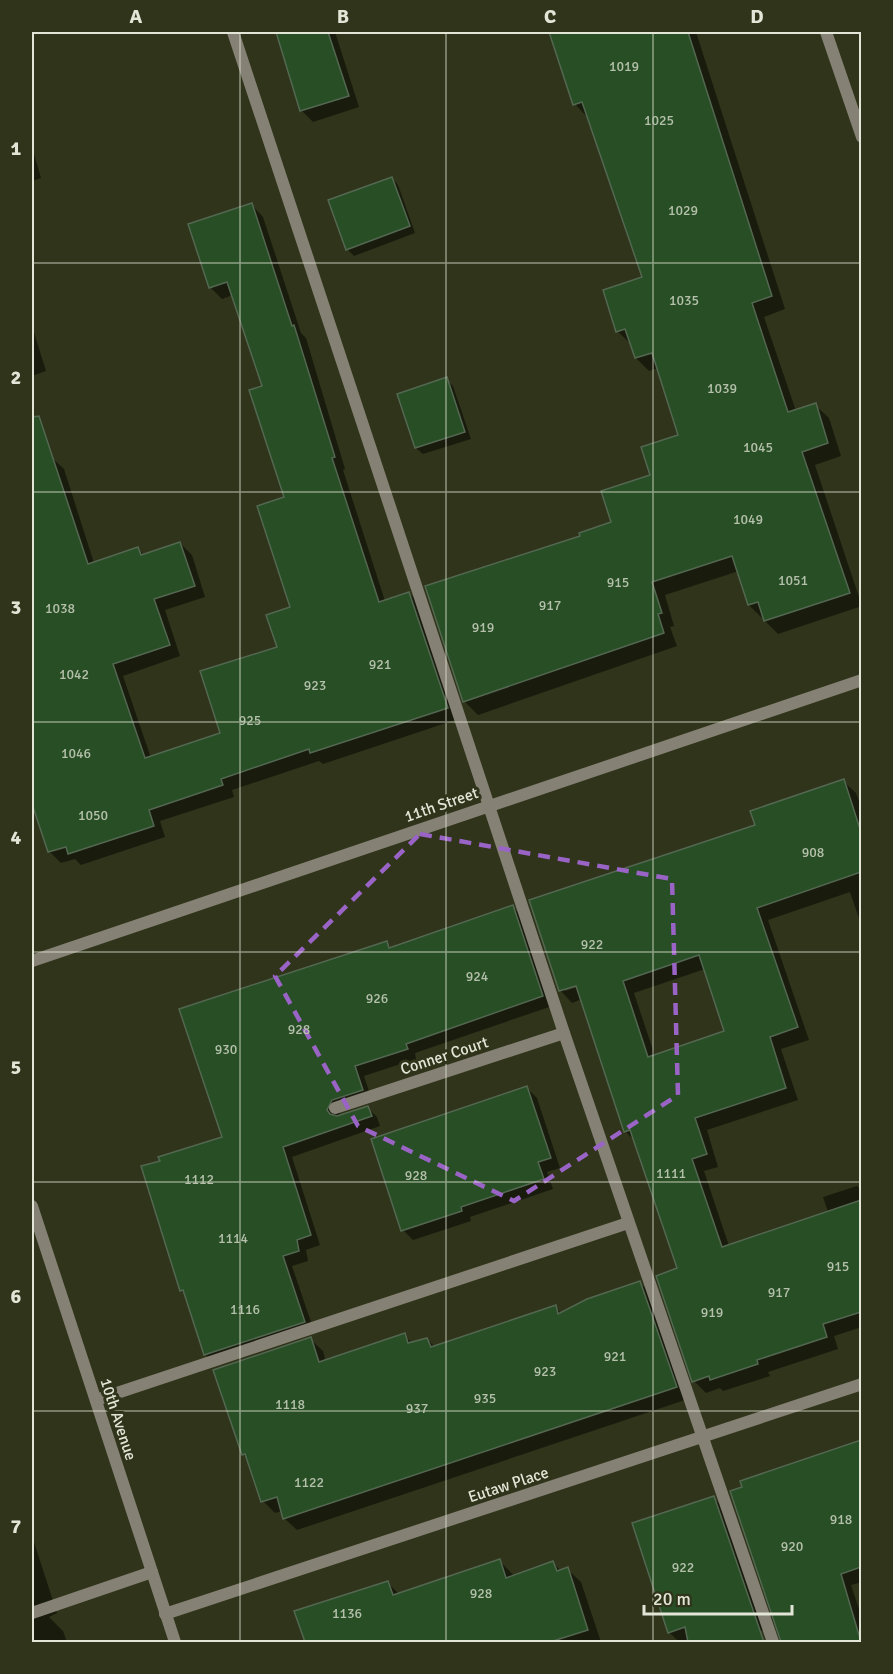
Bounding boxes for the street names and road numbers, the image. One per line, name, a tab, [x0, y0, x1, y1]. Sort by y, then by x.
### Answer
street label: 11th Street	[402, 783, 481, 827]
street label: Conner Court	[398, 1032, 491, 1080]
street label: 10th Avenue	[95, 1376, 141, 1463]
street label: Eutaw Place	[465, 1463, 551, 1507]

